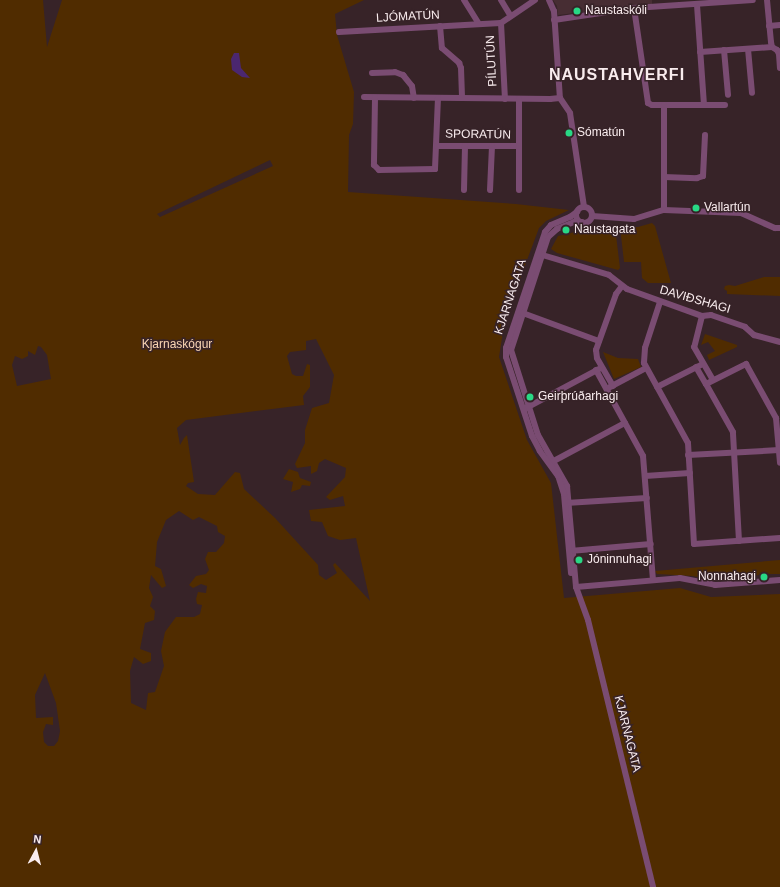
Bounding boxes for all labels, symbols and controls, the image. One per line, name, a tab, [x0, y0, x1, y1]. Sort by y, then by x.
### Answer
place label: Naustaskóli	[585, 4, 647, 18]
marker: Naustaskóli	[572, 6, 582, 16]
street label: LJÓMATÚN	[376, 8, 440, 26]
street label: PÍLUTÚN	[483, 35, 501, 87]
district label: NAUSTAHVERFI	[549, 65, 685, 85]
place label: Sómatún	[577, 126, 625, 140]
street label: SPORATÚN	[445, 127, 511, 143]
marker: Sómatún	[564, 128, 574, 138]
place label: Vallartún	[704, 201, 750, 215]
marker: Vallartún	[691, 203, 701, 213]
place label: Naustagata	[574, 223, 635, 237]
marker: Naustagata	[561, 225, 571, 235]
street label: KJARNAGATA	[492, 258, 530, 336]
street label: DAVIÐSHAGI	[658, 283, 732, 317]
park label: Kjarnaskógur	[142, 338, 212, 352]
place label: Geirþrúðarhagi	[538, 390, 618, 404]
marker: Geirþrúðarhagi	[525, 392, 535, 402]
place label: Jóninnuhagi	[587, 553, 652, 567]
marker: Jóninnuhagi	[574, 555, 584, 565]
place label: Nonnahagi	[698, 570, 756, 584]
marker: Nonnahagi	[759, 572, 769, 582]
street label: KJARNAGATA	[611, 694, 643, 774]
north arrow	[16, 831, 56, 871]
text: N	[33, 833, 42, 846]

